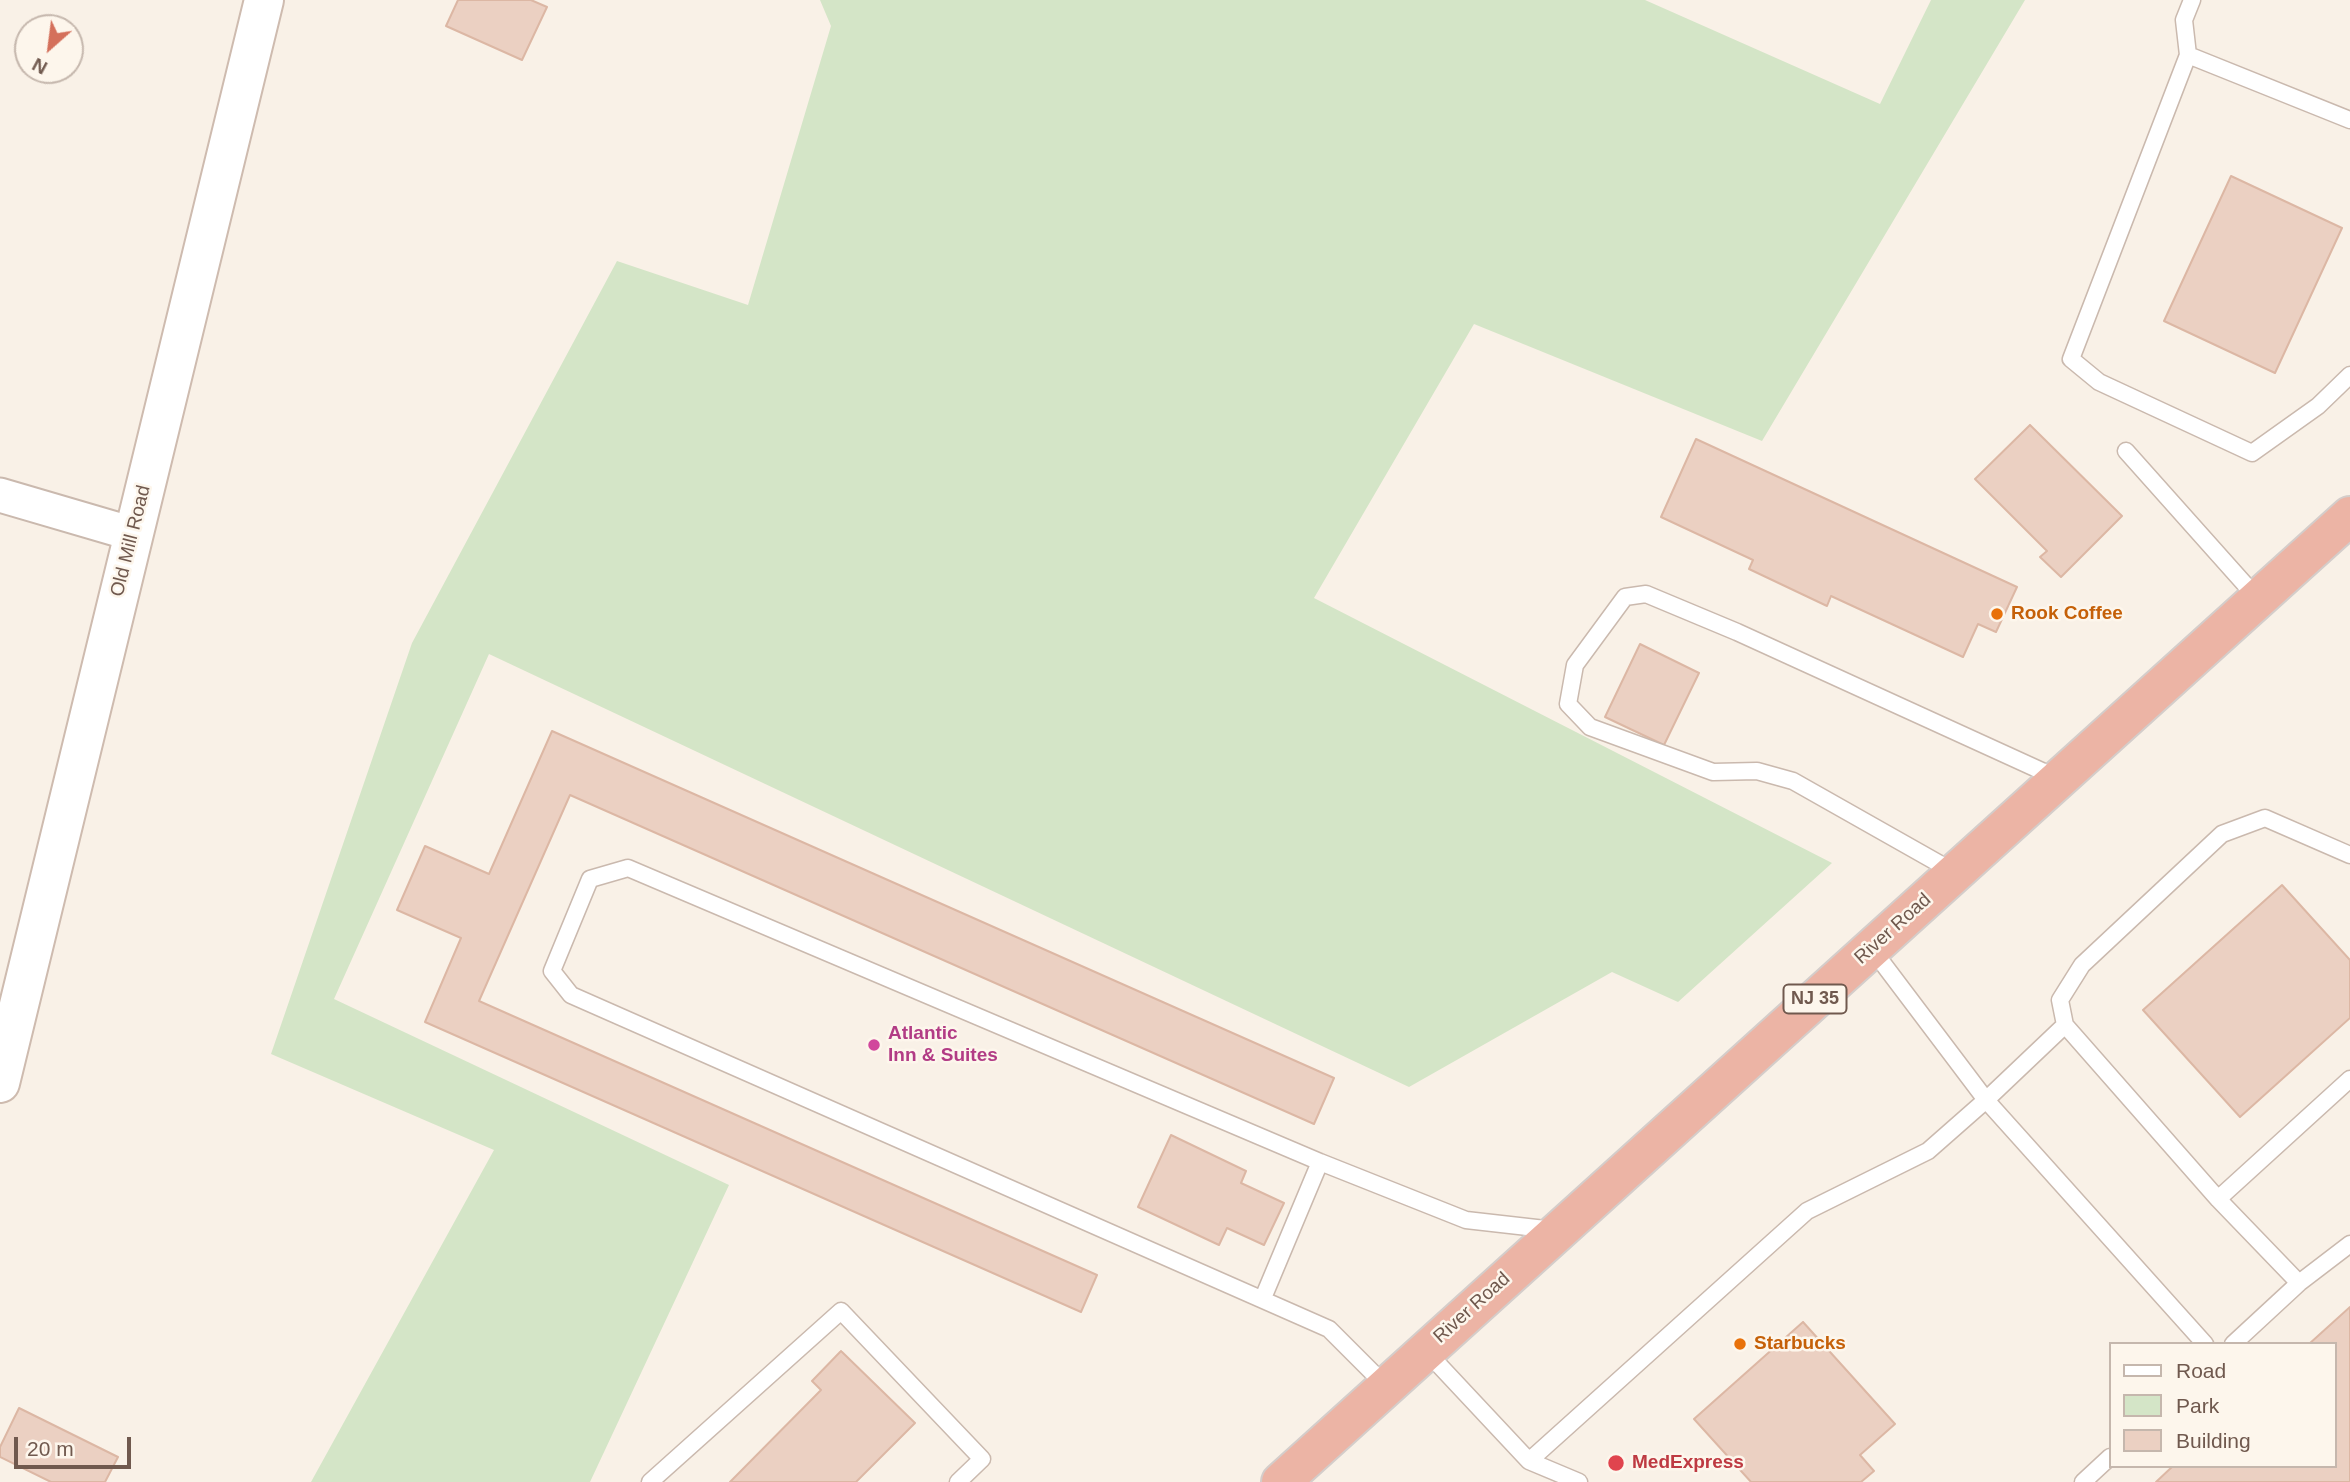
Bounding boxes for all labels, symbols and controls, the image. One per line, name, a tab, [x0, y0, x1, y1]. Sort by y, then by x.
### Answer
north arrow	[14, 14, 84, 84]
text: N	[29, 54, 51, 79]
street label: Old Mill Road	[106, 483, 156, 599]
place label: Rook Coffee	[2011, 603, 2123, 625]
marker: Rook Coffee	[1989, 606, 2005, 622]
street label: River Road	[1850, 889, 1936, 969]
road number: NJ 35	[1784, 984, 1846, 1014]
place label: Atlantic Inn & Suites	[888, 1023, 998, 1067]
marker: Atlantic Inn & Suites	[866, 1037, 882, 1053]
street label: River Road	[1429, 1268, 1515, 1348]
place label: Starbucks	[1754, 1333, 1846, 1355]
marker: Starbucks	[1732, 1336, 1748, 1352]
legend	[2108, 1342, 2336, 1468]
text: Road	[2176, 1359, 2226, 1382]
text: Park	[2176, 1394, 2219, 1417]
scale bar	[18, 1422, 135, 1466]
text: Building	[2176, 1429, 2251, 1452]
text: 20 m	[27, 1437, 74, 1460]
place label: MedExpress	[1632, 1452, 1744, 1474]
marker: MedExpress	[1606, 1453, 1626, 1473]

